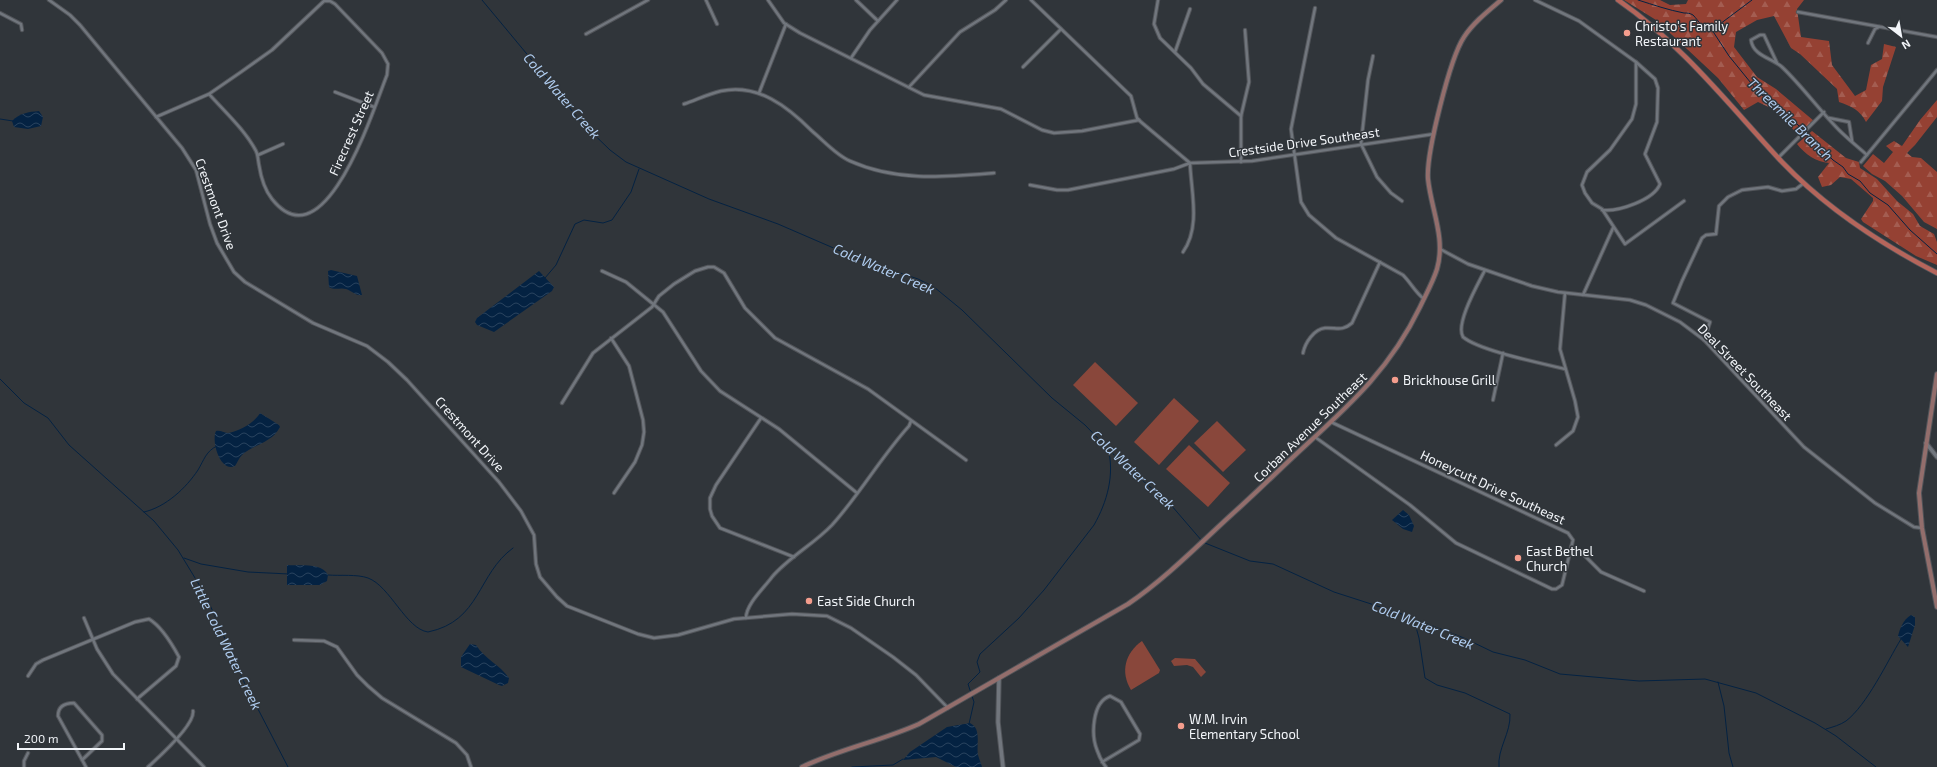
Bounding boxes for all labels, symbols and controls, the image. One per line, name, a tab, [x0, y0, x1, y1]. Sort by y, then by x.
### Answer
north arrow	[1881, 16, 1921, 56]
place label: Christo's Family Restaurant	[1635, 18, 1728, 49]
marker: Christo's Family Restaurant	[1622, 28, 1632, 38]
text: N	[1900, 37, 1913, 53]
water label: Cold Water Creek	[520, 49, 604, 142]
water label: Threemile Branch	[1744, 74, 1837, 164]
street label: Firecrest Street	[325, 88, 377, 178]
street label: Crestside Drive Southeast	[1228, 123, 1381, 161]
street label: Crestmont Drive	[192, 156, 240, 252]
water label: Cold Water Creek	[831, 239, 938, 298]
street label: Deal Street Southeast	[1695, 320, 1795, 424]
street label: Corban Avenue Southeast	[1250, 369, 1370, 485]
place label: Brickhouse Grill	[1403, 372, 1496, 388]
marker: Brickhouse Grill	[1390, 375, 1400, 385]
street label: Crestmont Drive	[432, 393, 508, 475]
water label: Cold Water Creek	[1088, 426, 1179, 513]
street label: Honeycutt Drive Southeast	[1418, 446, 1568, 528]
place label: East Bethel Church	[1526, 543, 1593, 574]
marker: East Bethel Church	[1513, 553, 1523, 563]
water label: Little Cold Water Creek	[187, 575, 266, 712]
place label: East Side Church	[817, 593, 915, 609]
marker: East Side Church	[804, 596, 814, 606]
water label: Cold Water Creek	[1370, 596, 1477, 653]
place label: W.M. Irvin Elementary School	[1189, 711, 1300, 742]
marker: W.M. Irvin Elementary School	[1176, 721, 1186, 731]
scale bar	[18, 725, 124, 751]
text: 200 m	[24, 731, 58, 745]

